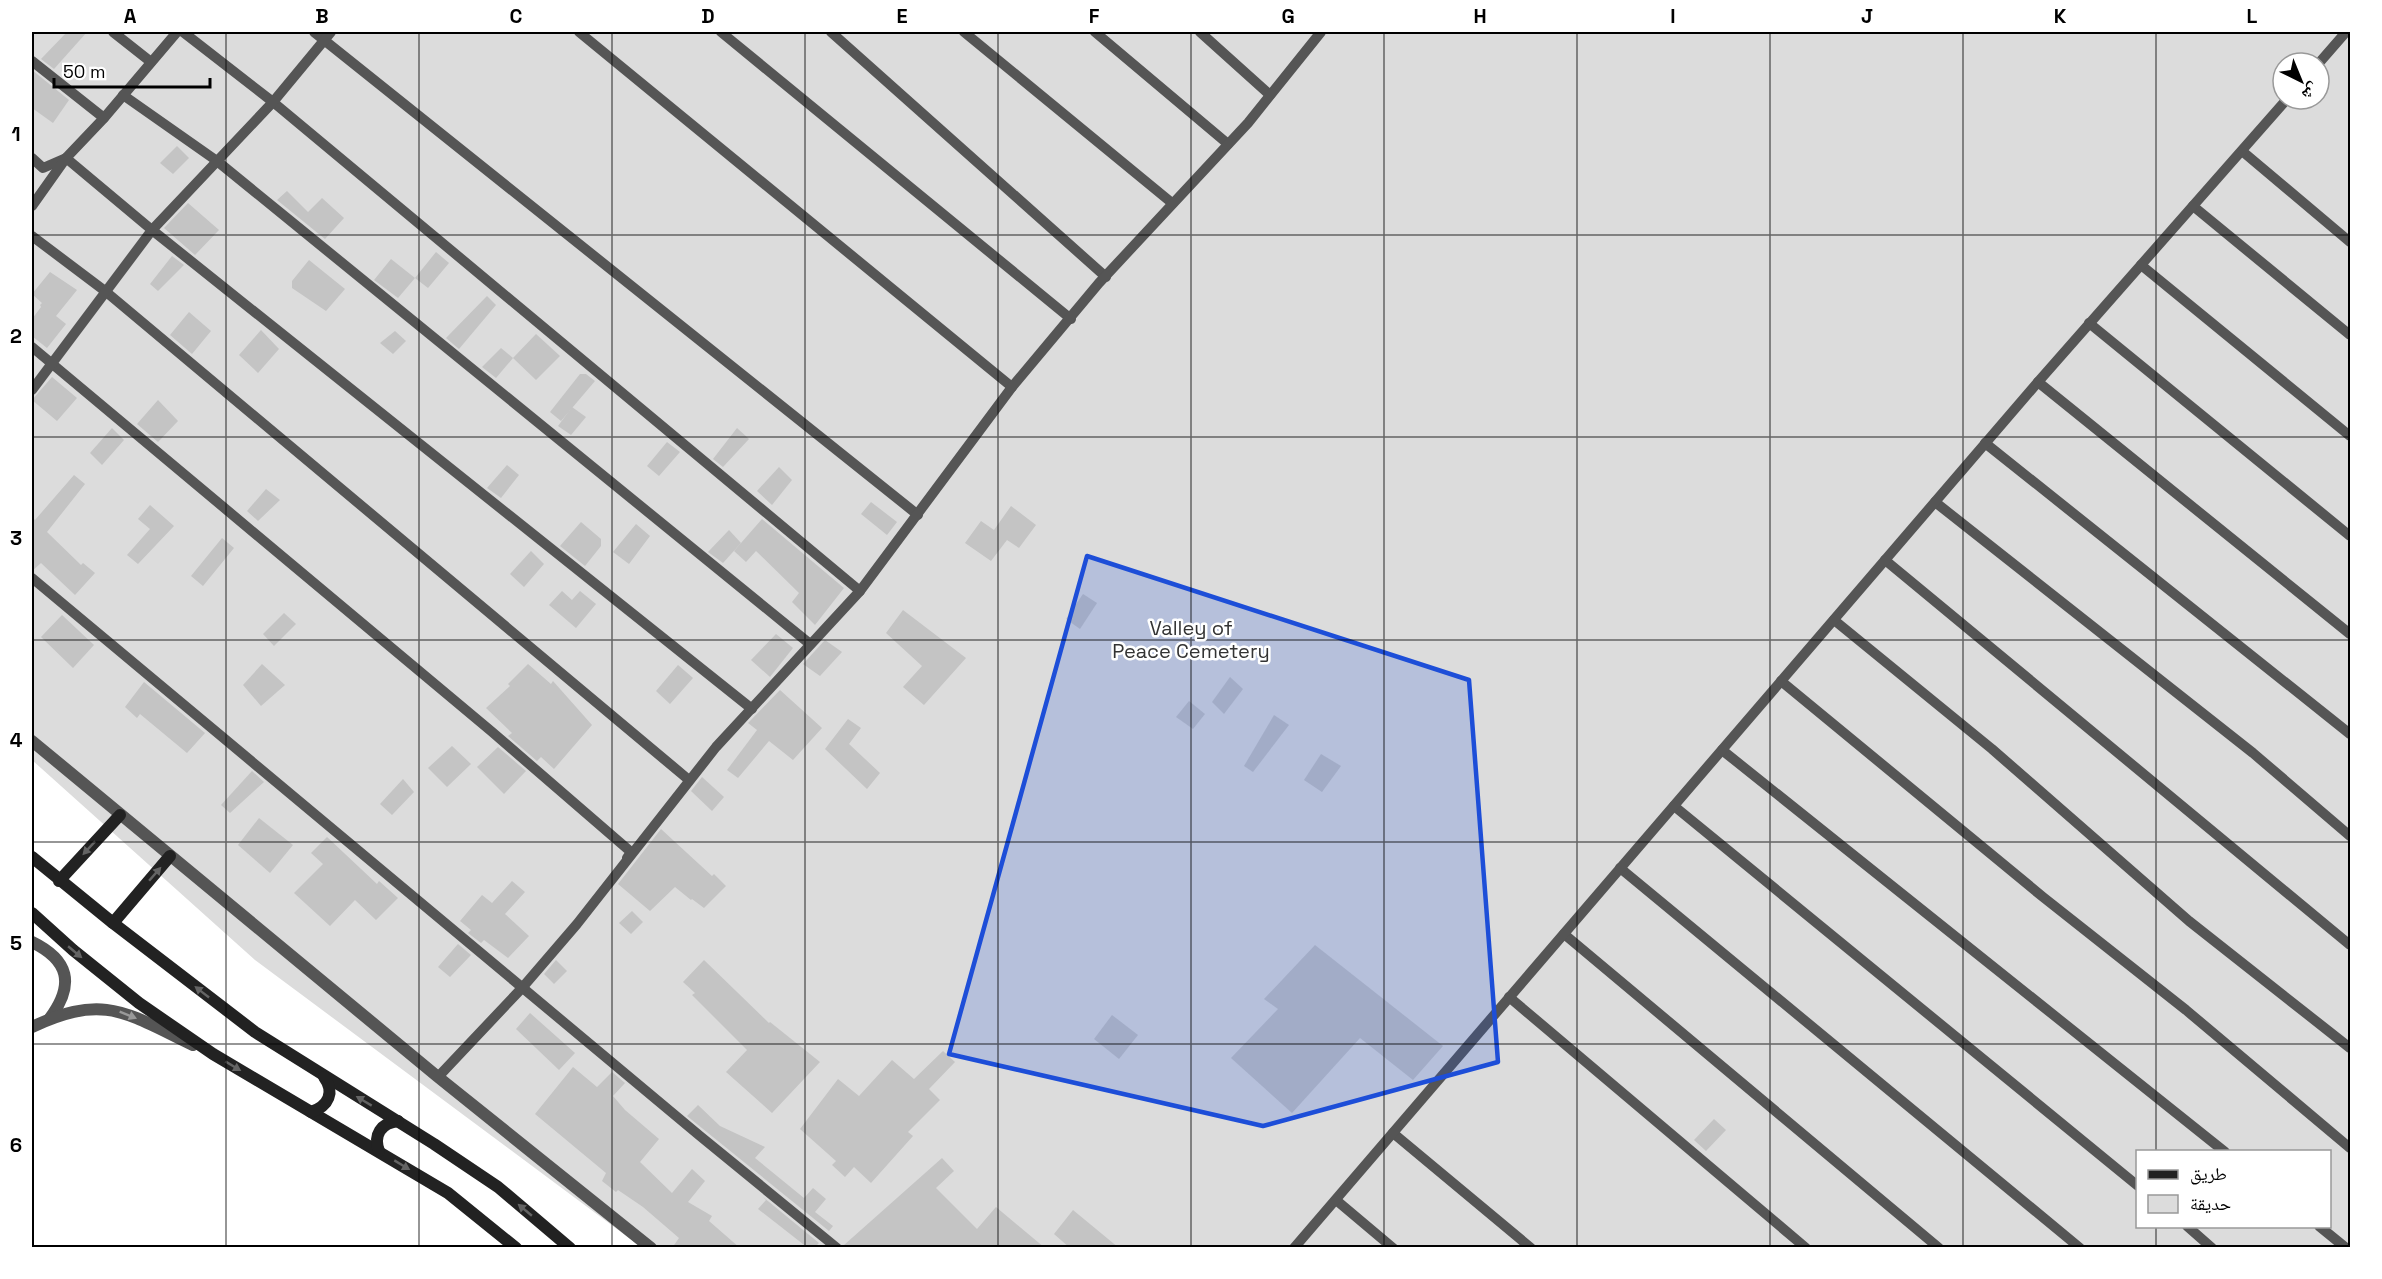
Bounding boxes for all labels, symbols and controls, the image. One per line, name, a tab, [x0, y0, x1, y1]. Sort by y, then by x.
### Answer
text: A	[124, 3, 137, 29]
text: B	[315, 3, 329, 29]
text: C	[510, 3, 523, 29]
text: D	[701, 3, 715, 29]
text: E	[896, 3, 908, 29]
text: F	[1089, 3, 1100, 29]
text: G	[1281, 3, 1295, 29]
text: H	[1473, 3, 1487, 29]
text: I	[1670, 3, 1676, 29]
text: J	[1861, 3, 1873, 29]
text: K	[2054, 3, 2067, 29]
text: L	[2247, 3, 2258, 29]
scale bar	[54, 51, 210, 89]
north arrow	[2271, 51, 2331, 111]
text: 50 m	[63, 60, 105, 83]
text: ش	[2298, 78, 2324, 105]
text: 1	[11, 121, 21, 147]
text: 2	[10, 323, 22, 349]
text: 3	[10, 525, 22, 551]
park label: Valley of Peace Cemetery	[1112, 615, 1270, 664]
text: 4	[10, 727, 23, 753]
one-way arrow	[83, 841, 97, 855]
one-way arrow	[148, 867, 161, 882]
text: 5	[10, 930, 22, 956]
one-way arrow	[67, 945, 82, 958]
one-way arrow	[195, 987, 210, 999]
one-way arrow	[119, 1010, 137, 1020]
one-way arrow	[225, 1061, 242, 1071]
one-way arrow	[356, 1095, 372, 1106]
text: 6	[10, 1132, 22, 1158]
legend	[2136, 1150, 2331, 1228]
one-way arrow	[393, 1159, 410, 1170]
text: طريق	[2190, 1162, 2227, 1185]
text: حديقة	[2190, 1192, 2231, 1215]
one-way arrow	[518, 1204, 533, 1217]

